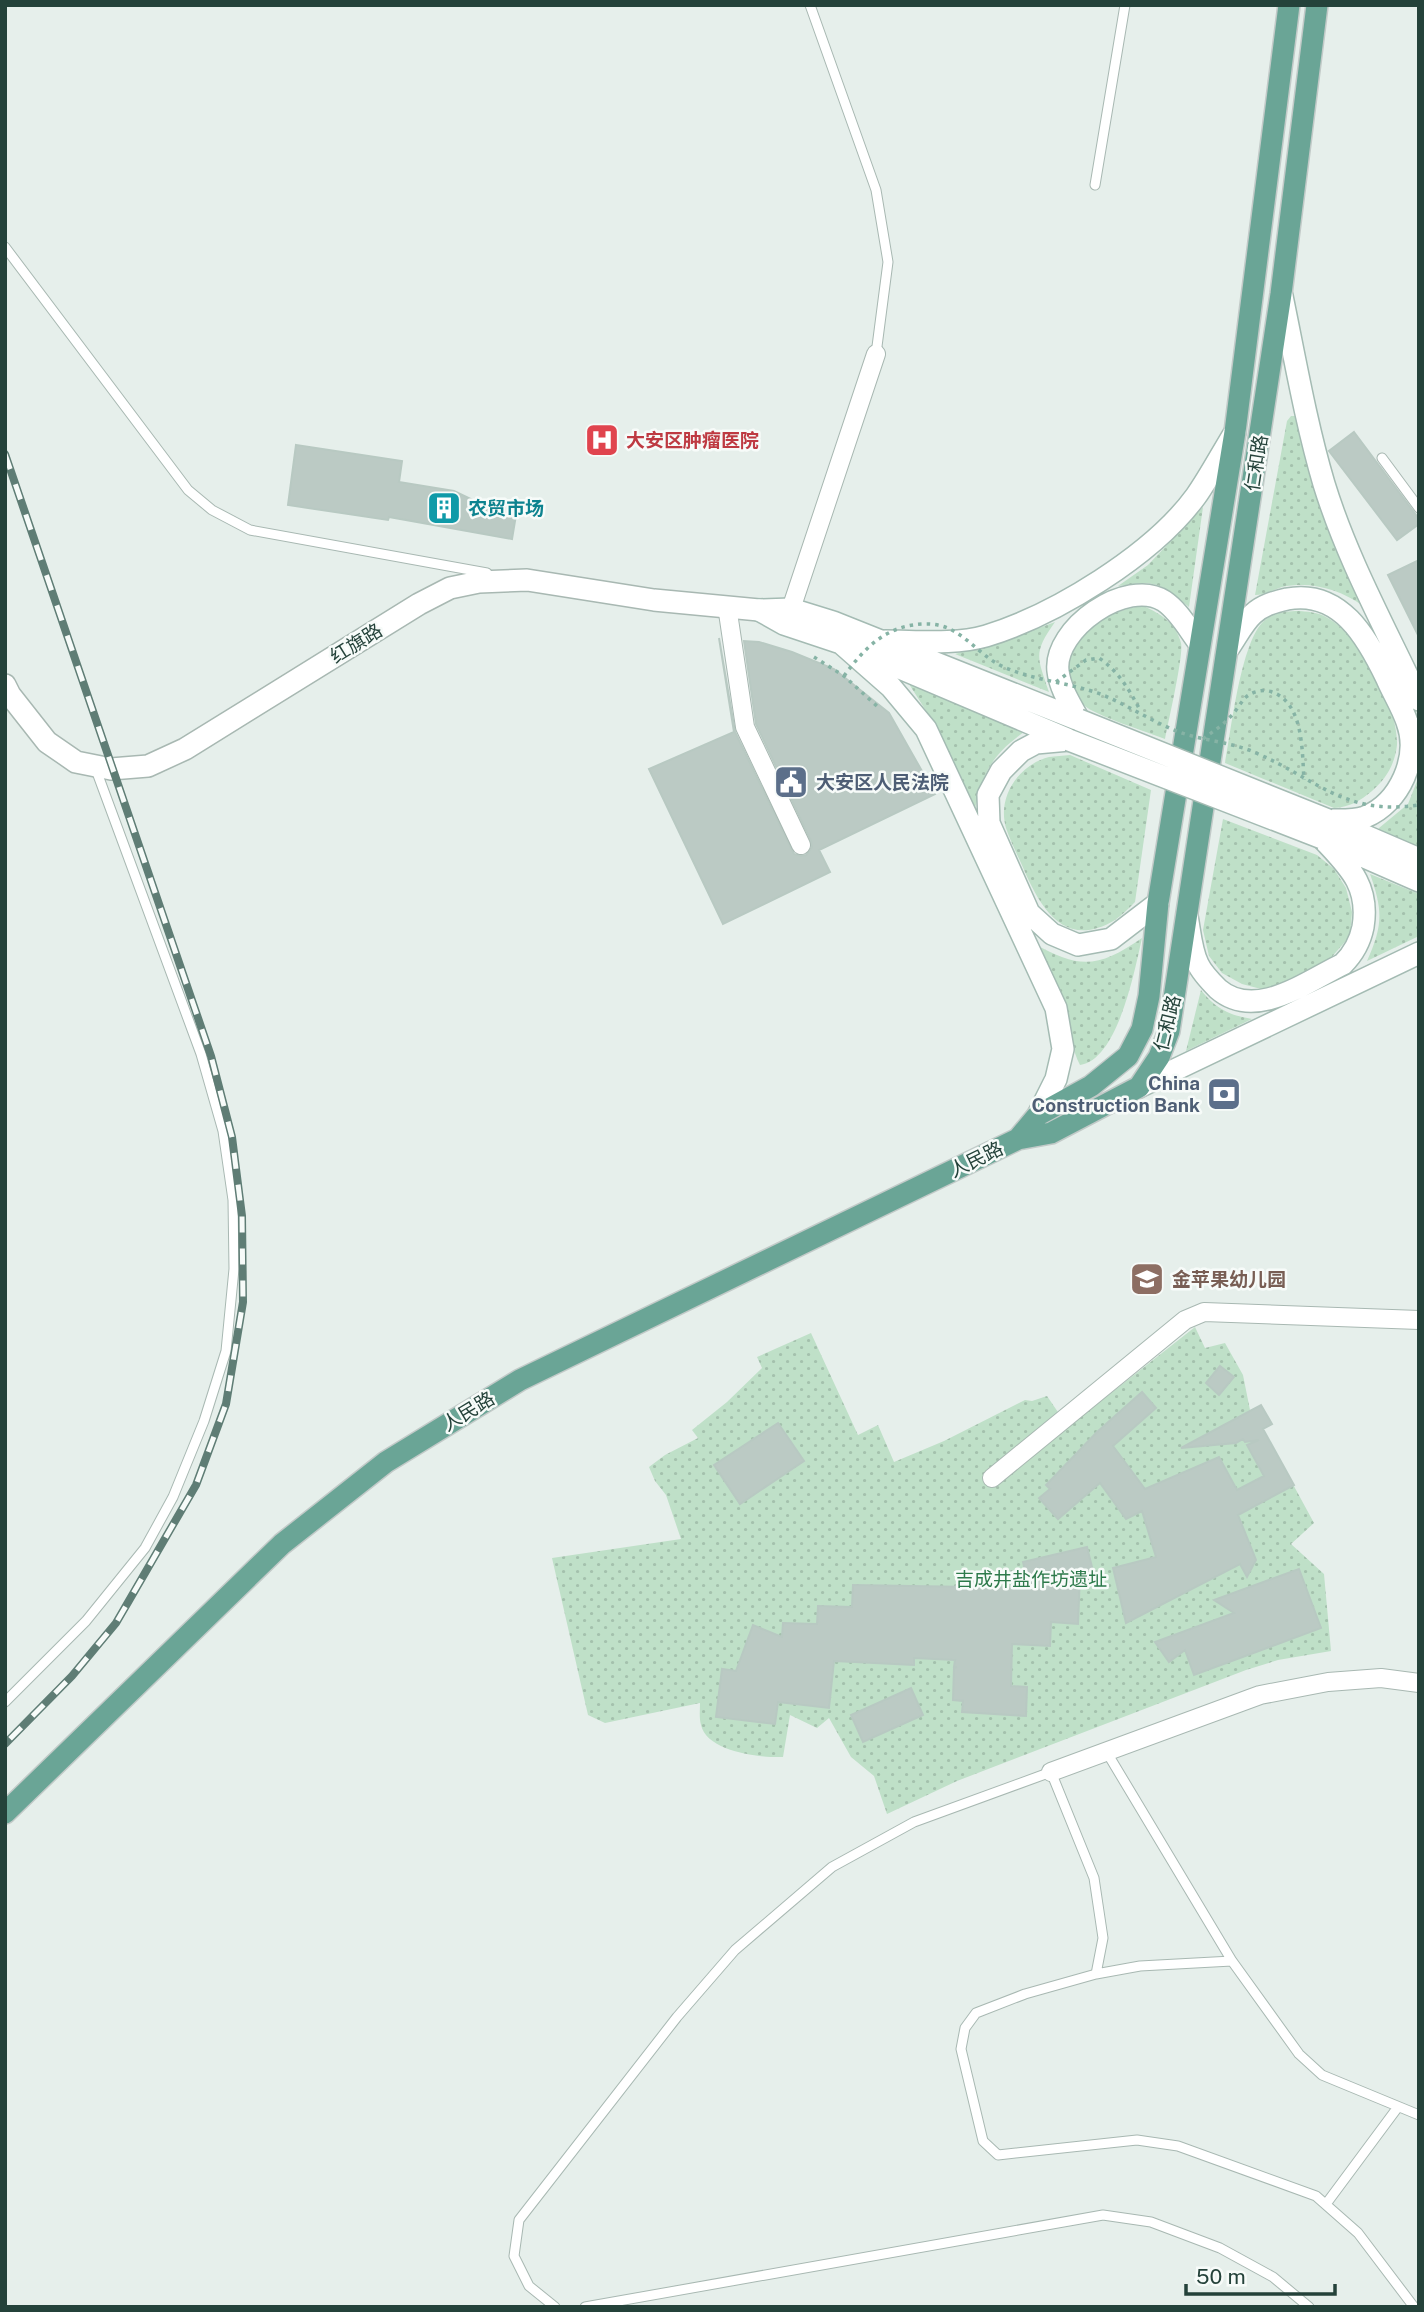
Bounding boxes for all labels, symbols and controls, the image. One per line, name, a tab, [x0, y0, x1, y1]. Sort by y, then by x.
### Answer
hospital icon: 大安区肿瘤医院	[583, 421, 621, 459]
place label: 大安区肿瘤医院	[626, 429, 759, 451]
street label: 仁和路	[1241, 433, 1271, 493]
building icon: 农贸市场	[425, 489, 463, 527]
place label: 农贸市场	[468, 497, 544, 519]
street label: 红旗路	[326, 619, 386, 667]
public building icon: 大安区人民法院	[772, 763, 810, 801]
place label: 大安区人民法院	[816, 771, 949, 793]
street label: 仁和路	[1149, 993, 1185, 1053]
place label: China Construction Bank	[1032, 1072, 1200, 1116]
bank icon: China Construction Bank	[1205, 1075, 1243, 1113]
street label: 人民路	[946, 1137, 1006, 1181]
school or university icon: 金苹果幼儿园	[1128, 1260, 1166, 1298]
place label: 金苹果幼儿园	[1172, 1268, 1286, 1290]
street label: 人民路	[438, 1387, 498, 1435]
park label: 吉成井盐作坊遗址	[955, 1568, 1107, 1590]
scale bar	[1186, 2252, 1335, 2296]
text: 50 m	[1196, 2264, 1246, 2289]

